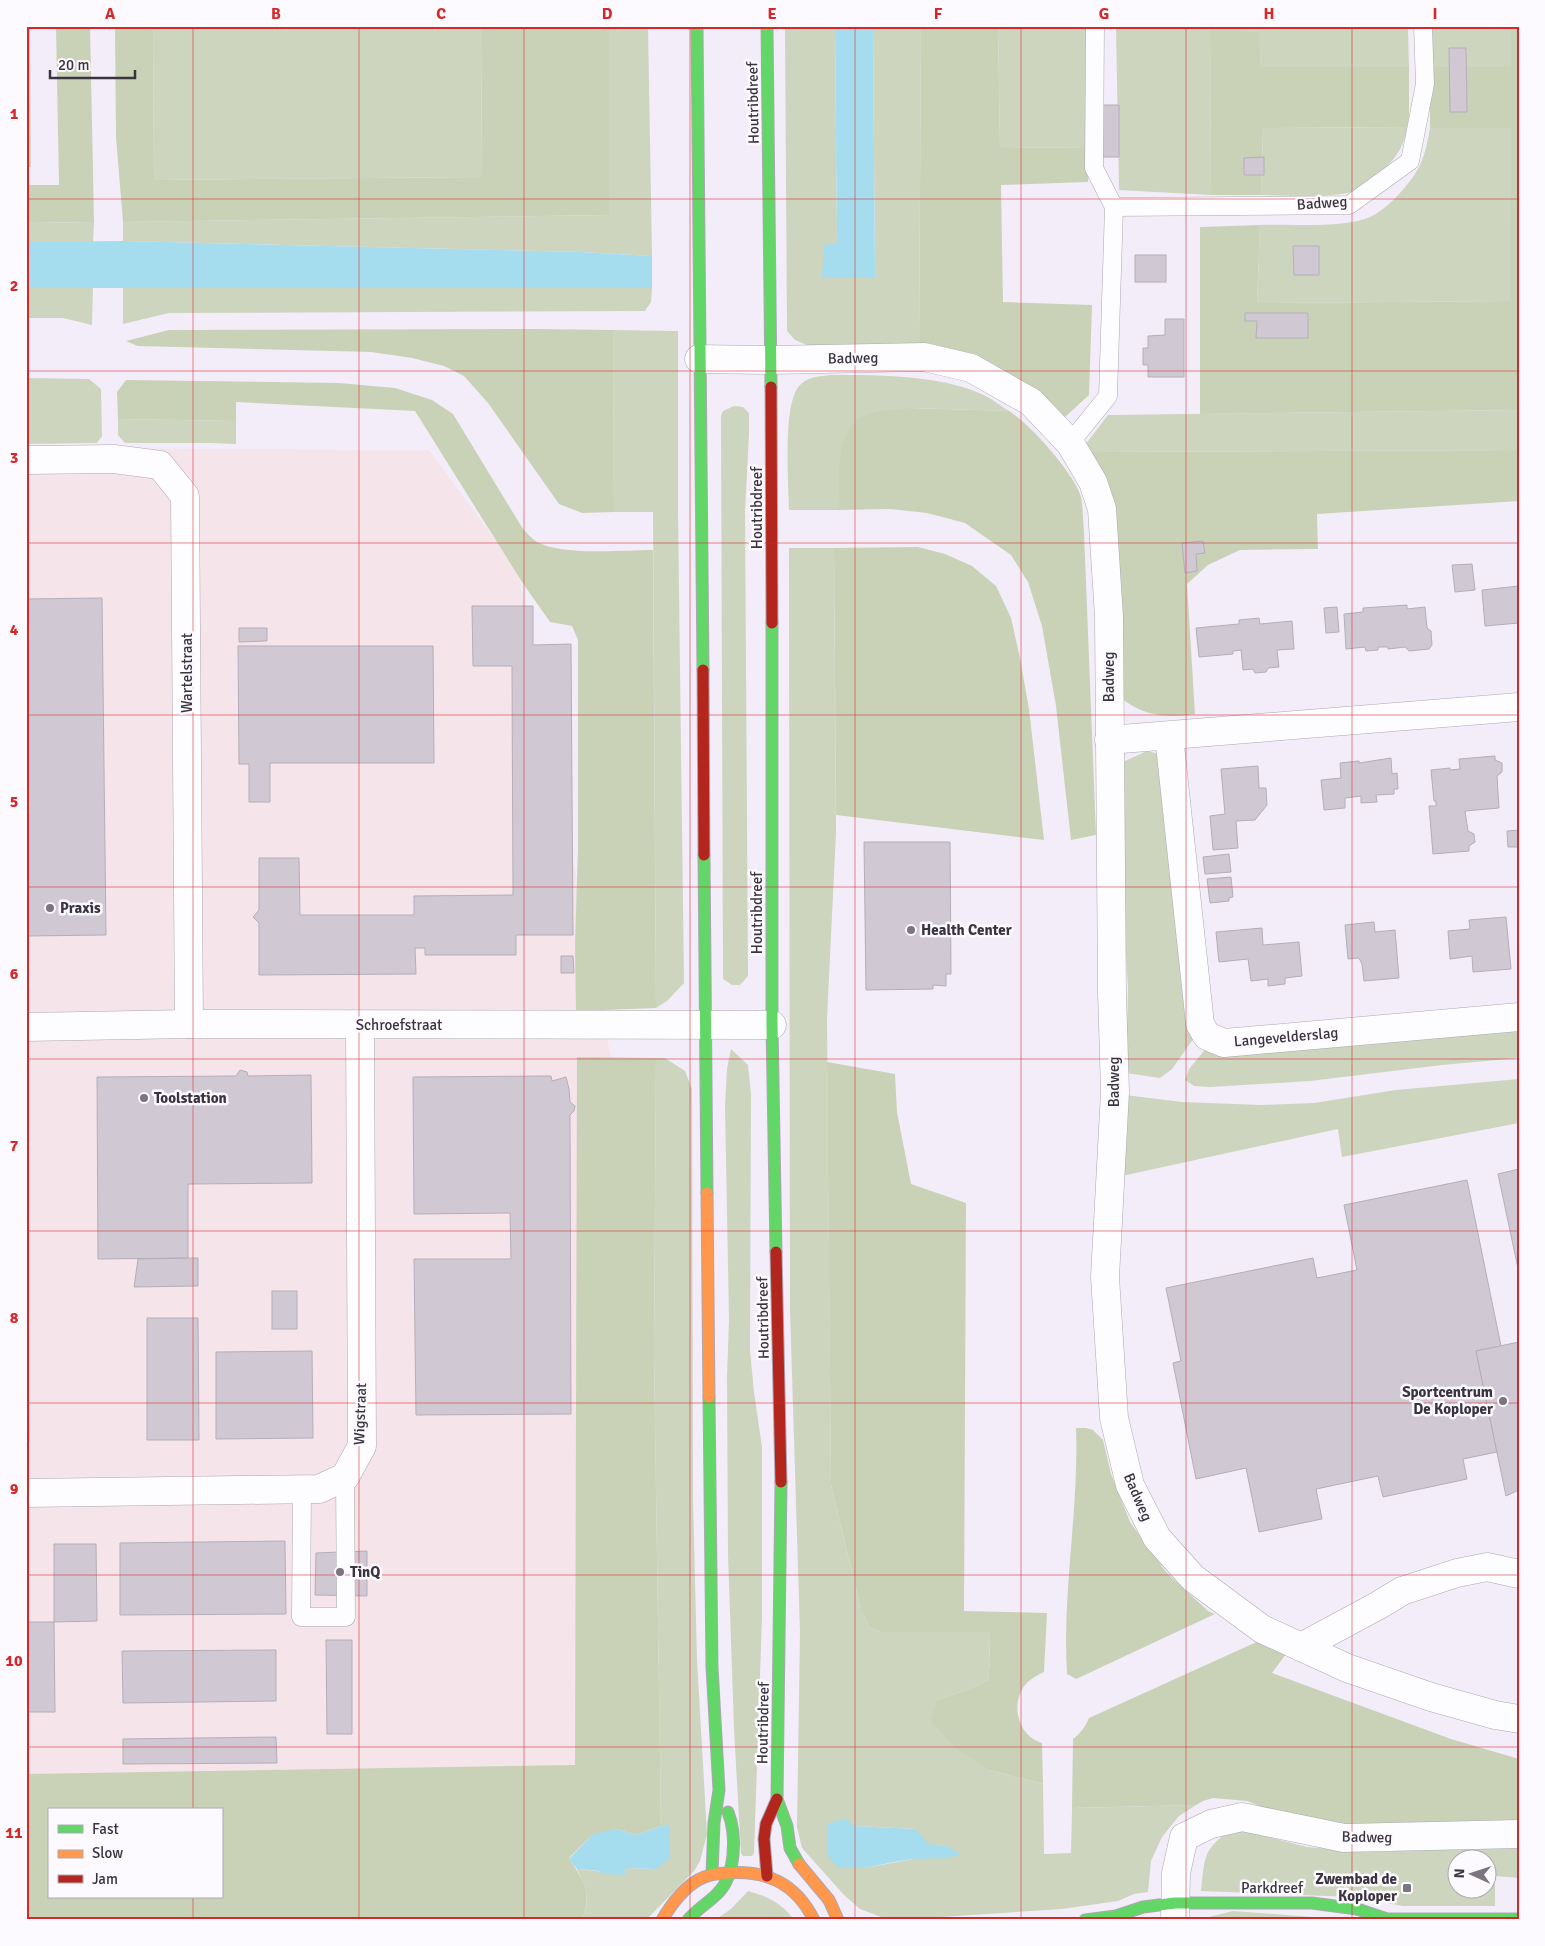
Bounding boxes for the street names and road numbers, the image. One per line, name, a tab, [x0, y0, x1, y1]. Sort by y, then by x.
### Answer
street label: Houtribdreef	[743, 61, 763, 144]
street label: Badweg	[1296, 192, 1348, 214]
street label: Badweg	[828, 349, 879, 367]
street label: Houtribdreef	[748, 466, 766, 549]
street label: Wartelstraat	[178, 633, 196, 713]
street label: Badweg	[1100, 652, 1118, 702]
street label: Houtribdreef	[748, 871, 766, 954]
street label: Schroefstraat	[356, 1016, 442, 1034]
street label: Langevelderslag	[1233, 1023, 1339, 1051]
street label: Badweg	[1105, 1057, 1123, 1107]
street label: Houtribdreef	[753, 1276, 773, 1359]
street label: Wigstraat	[350, 1383, 370, 1445]
street label: Badweg	[1120, 1470, 1156, 1524]
street label: Houtribdreef	[753, 1681, 773, 1764]
street label: Badweg	[1342, 1828, 1393, 1846]
street label: Parkdreef	[1241, 1879, 1304, 1897]

